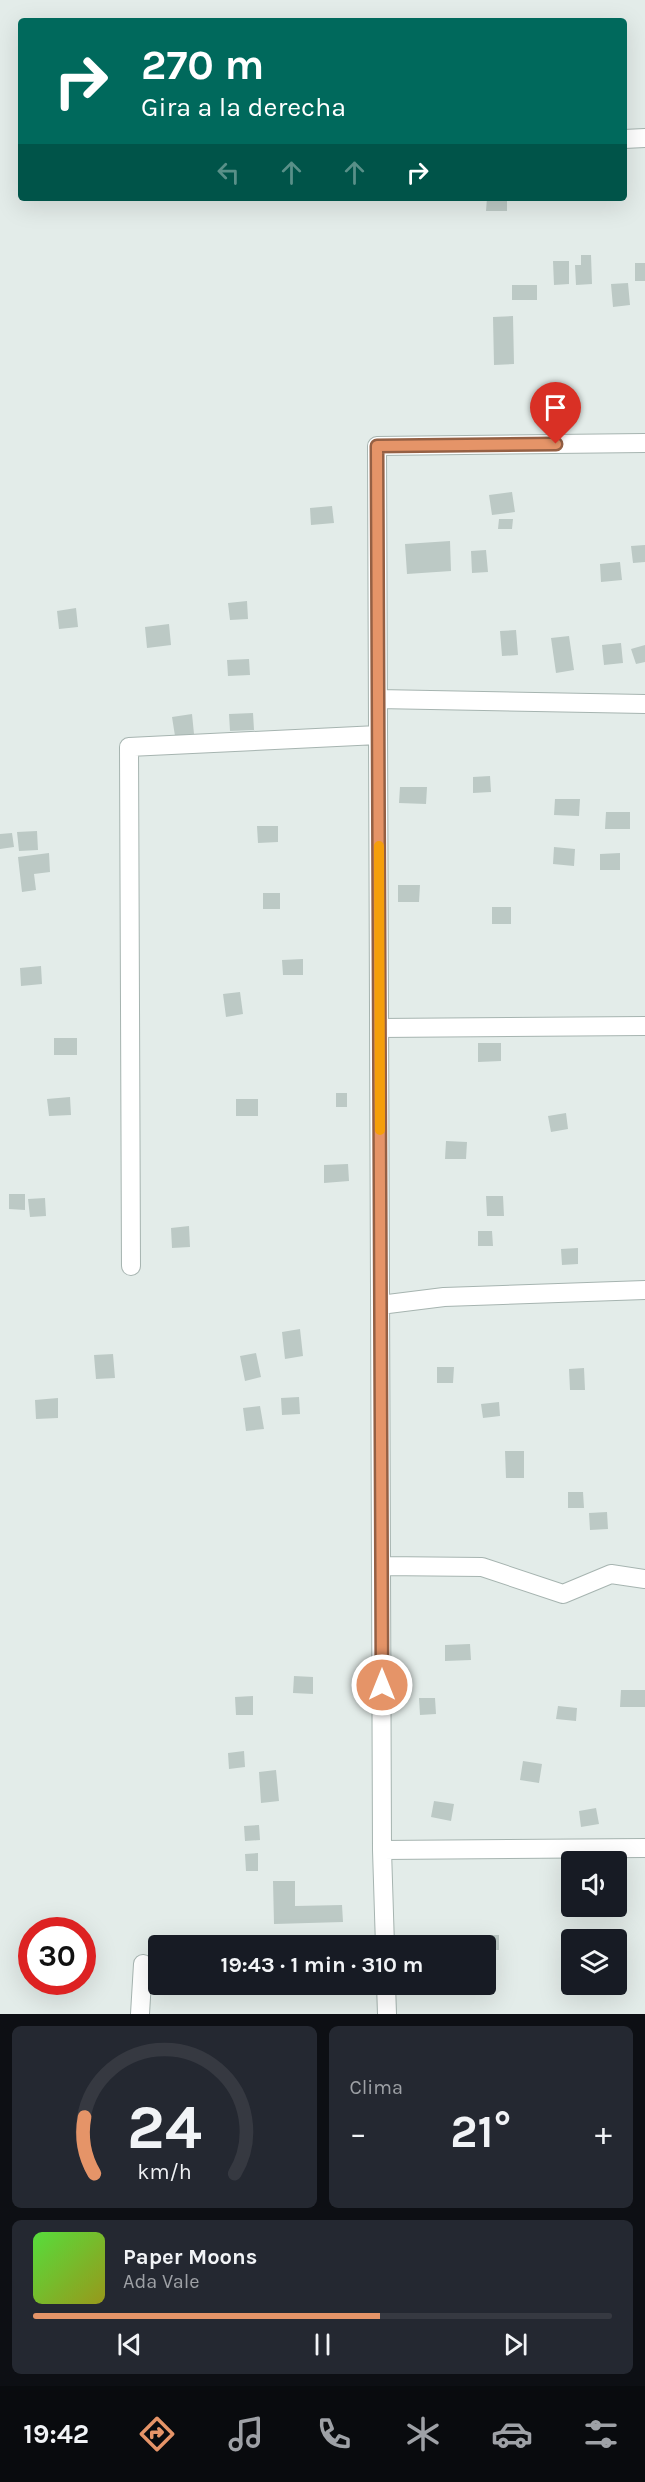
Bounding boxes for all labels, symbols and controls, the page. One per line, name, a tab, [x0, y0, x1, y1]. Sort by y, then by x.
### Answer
text: 270 m	[141, 40, 264, 90]
icon: right	[42, 42, 120, 120]
text: Gira a la derecha	[141, 91, 346, 123]
icon: left	[212, 156, 245, 189]
icon: ahead	[275, 156, 308, 189]
icon: ahead	[338, 156, 371, 189]
icon: right	[401, 156, 434, 189]
pin	[530, 382, 581, 444]
icon: arrive	[539, 391, 572, 424]
position arrow	[350, 1653, 414, 1717]
map controls	[561, 1851, 627, 1995]
button: sound	[561, 1851, 627, 1917]
speed limit sign: 30	[18, 1917, 96, 1995]
button: layers	[561, 1929, 627, 1995]
text: 19:43 · 1 min · 310 m	[221, 1952, 423, 1978]
text: Clima	[350, 2076, 403, 2099]
text: 24	[127, 2091, 202, 2164]
text: 21°	[450, 2106, 511, 2158]
text: −	[350, 2114, 367, 2152]
text: +	[595, 2114, 612, 2152]
text: km/h	[137, 2159, 191, 2184]
text: Paper Moons	[123, 2244, 257, 2270]
text: Ada Vale	[123, 2270, 200, 2293]
icon: previous	[113, 2328, 146, 2361]
icon: pause	[306, 2328, 339, 2361]
icon: next	[499, 2328, 532, 2361]
icon: directions	[136, 2413, 178, 2455]
icon: music	[225, 2413, 267, 2455]
icon: phone	[313, 2413, 355, 2455]
icon: climate	[402, 2413, 444, 2455]
icon: car	[491, 2413, 533, 2455]
icon: filters	[580, 2413, 622, 2455]
text: 19:42	[23, 2418, 89, 2450]

